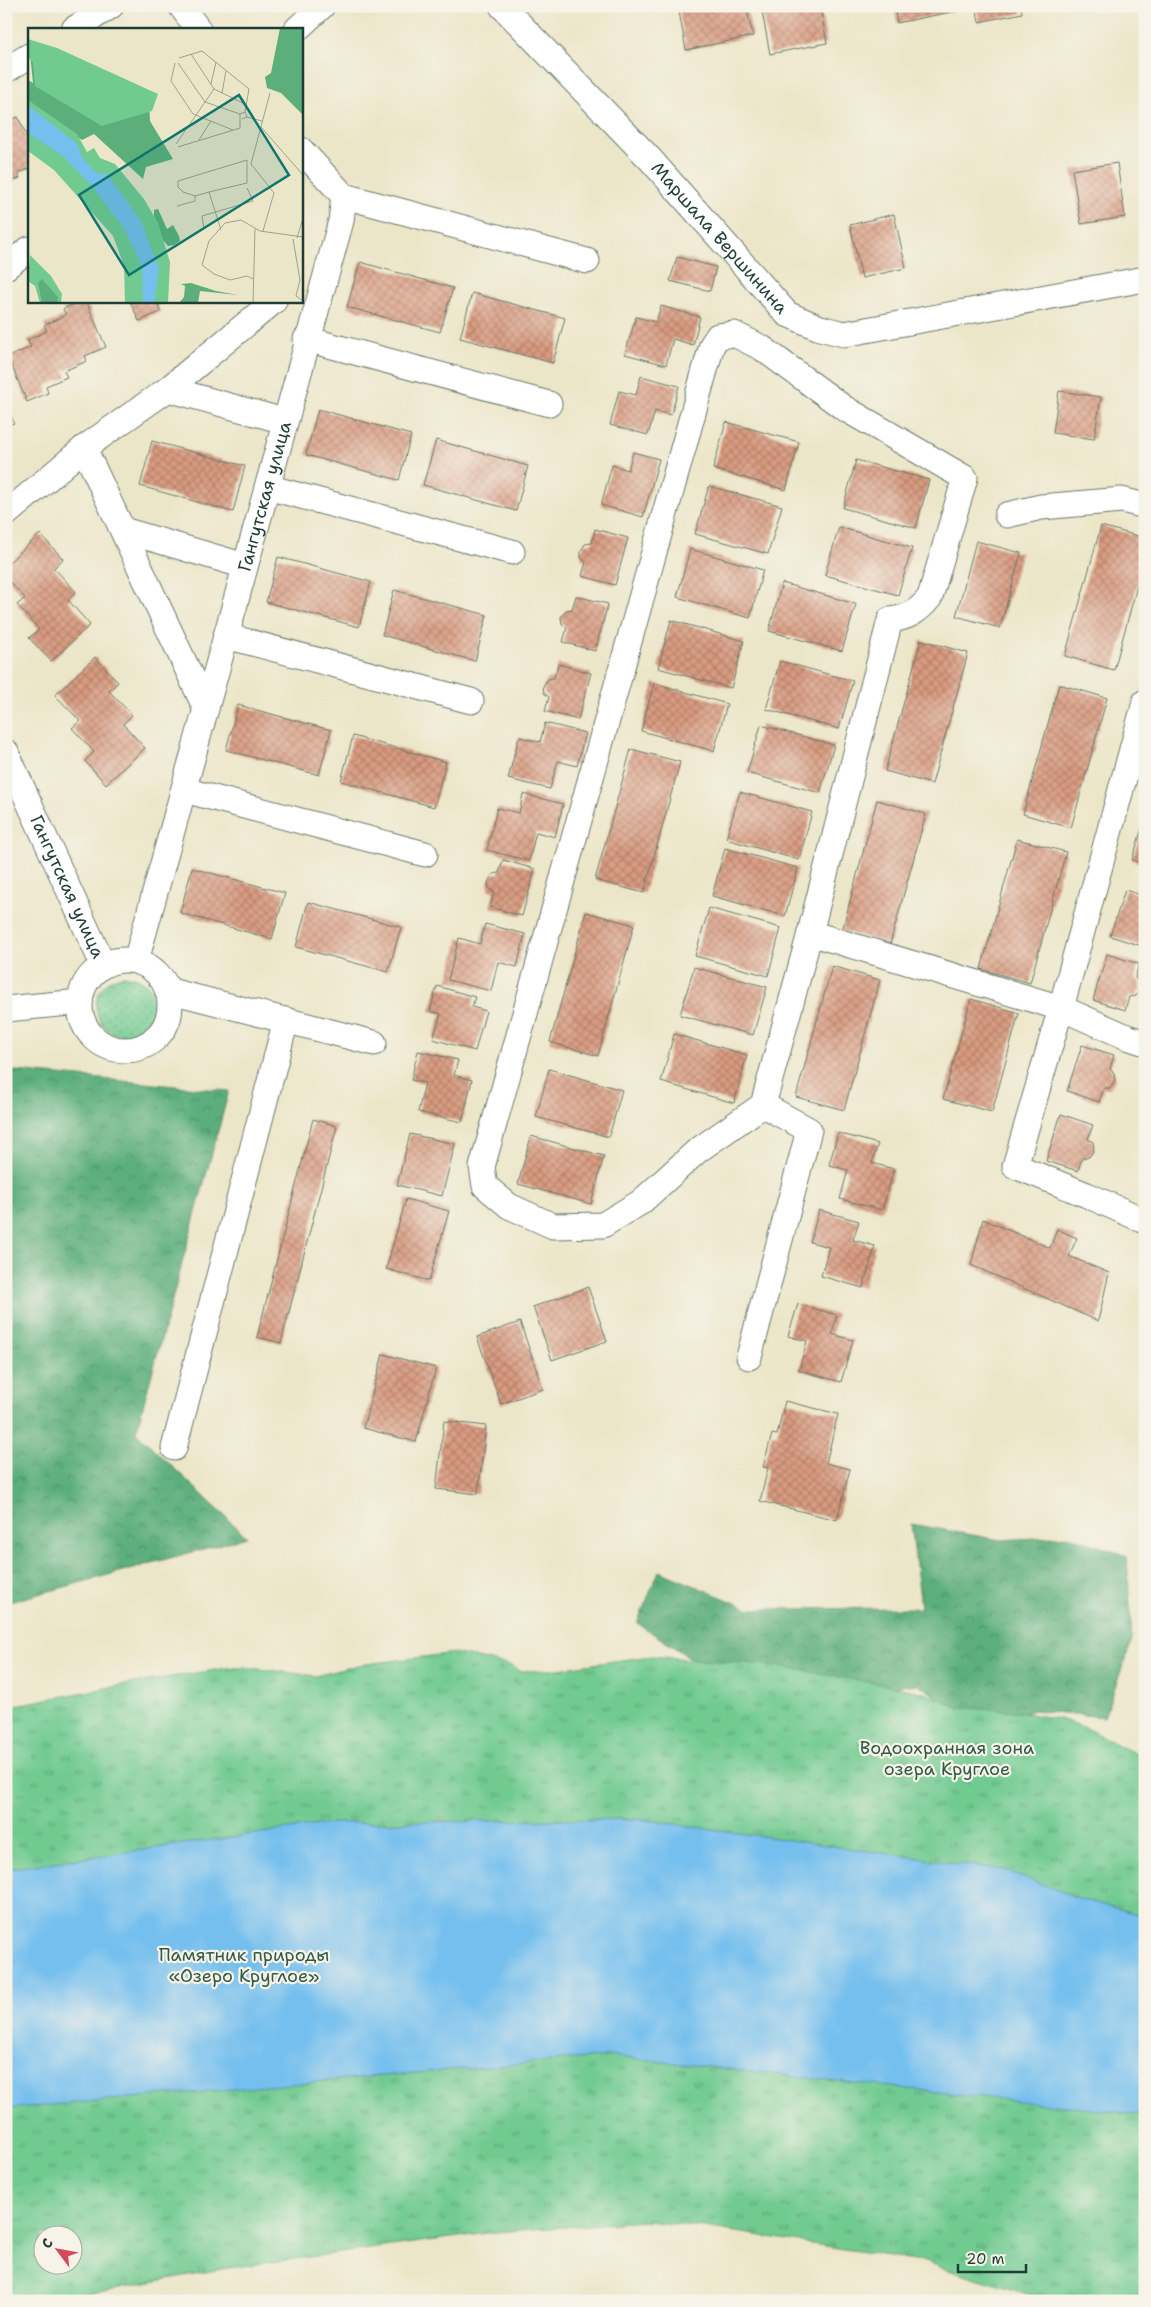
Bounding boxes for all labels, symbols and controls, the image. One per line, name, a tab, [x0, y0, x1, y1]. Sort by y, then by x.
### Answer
inset map	[28, 28, 302, 302]
street label: Маршала Вершинина	[646, 156, 793, 319]
street label: Гангутская улица	[232, 419, 297, 574]
street label: Гангутская улица	[24, 811, 110, 962]
park label: Водоохранная зона озера Круглое	[860, 1736, 1034, 1781]
park label: Памятник природы «Озеро Круглое»	[159, 1943, 329, 1988]
north arrow	[32, 2224, 82, 2274]
text: С	[37, 2235, 57, 2252]
scale bar	[958, 2242, 1026, 2274]
text: 20 m	[966, 2249, 1005, 2269]

